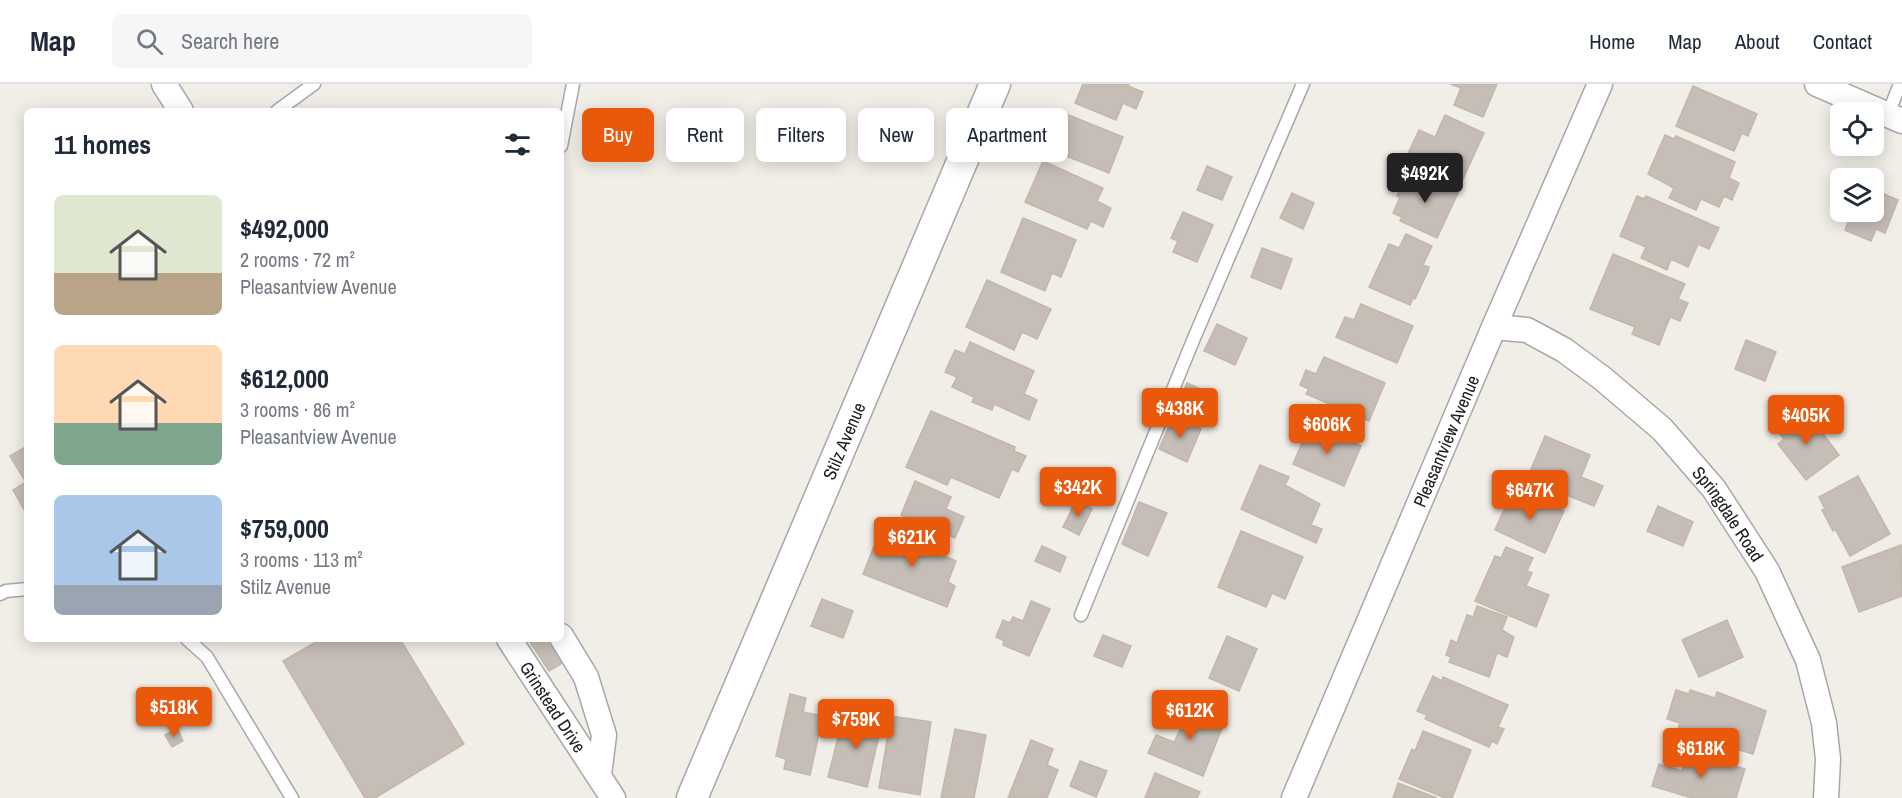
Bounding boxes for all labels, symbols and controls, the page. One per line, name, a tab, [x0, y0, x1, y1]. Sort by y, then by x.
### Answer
search box	[112, 14, 532, 68]
text: Map	[30, 22, 76, 60]
icon: search	[133, 25, 166, 58]
text: Search here	[181, 26, 279, 56]
text: Home	[1589, 27, 1635, 56]
text: Map	[1668, 27, 1702, 56]
text: About	[1735, 27, 1780, 56]
text: Contact	[1813, 27, 1872, 56]
map controls	[1830, 102, 1884, 222]
button: locate	[1830, 102, 1884, 156]
chip: Buy	[582, 108, 654, 162]
chip: Rent	[666, 108, 744, 162]
chip: Filters	[756, 108, 846, 162]
chip: New	[858, 108, 934, 162]
chip: Apartment	[946, 108, 1068, 162]
text: 11 homes	[54, 127, 151, 162]
icon: filters	[501, 128, 534, 161]
pin: $492K	[1383, 153, 1467, 204]
text: $492K	[1401, 159, 1449, 186]
button: layers	[1830, 168, 1884, 222]
text: $492,000	[240, 211, 329, 246]
icon: home	[102, 219, 174, 291]
text: 2 rooms · 72 m²	[240, 246, 355, 273]
text: Pleasantview Avenue	[240, 273, 397, 300]
text: $612,000	[240, 361, 329, 396]
icon: home	[102, 369, 174, 441]
street label: Pleasantview Avenue	[1407, 371, 1485, 511]
pin: $438K	[1138, 388, 1222, 439]
text: $438K	[1156, 394, 1204, 421]
pin: $405K	[1764, 395, 1848, 446]
text: 3 rooms · 86 m²	[240, 396, 355, 423]
street label: Stilz Avenue	[816, 398, 871, 483]
text: $405K	[1782, 401, 1830, 428]
pin: $606K	[1285, 404, 1369, 455]
text: $606K	[1303, 410, 1351, 437]
text: Pleasantview Avenue	[240, 423, 397, 450]
street label: Springdale Road	[1687, 460, 1770, 566]
pin: $342K	[1036, 467, 1120, 518]
pin: $647K	[1488, 470, 1572, 521]
text: $342K	[1054, 473, 1102, 500]
text: $647K	[1506, 476, 1554, 503]
text: $759,000	[240, 511, 329, 546]
pin: $621K	[870, 517, 954, 568]
icon: home	[102, 519, 174, 591]
text: $621K	[888, 523, 936, 550]
text: 3 rooms · 113 m²	[240, 546, 363, 573]
text: Stilz Avenue	[240, 573, 331, 600]
street label: Grinstead Drive	[514, 656, 592, 757]
pin: $518K	[132, 687, 216, 738]
pin: $612K	[1148, 690, 1232, 741]
text: $518K	[150, 693, 198, 720]
text: $612K	[1166, 696, 1214, 723]
pin: $759K	[814, 699, 898, 750]
text: $759K	[832, 705, 880, 732]
pin: $618K	[1659, 728, 1743, 779]
text: $618K	[1677, 734, 1725, 761]

